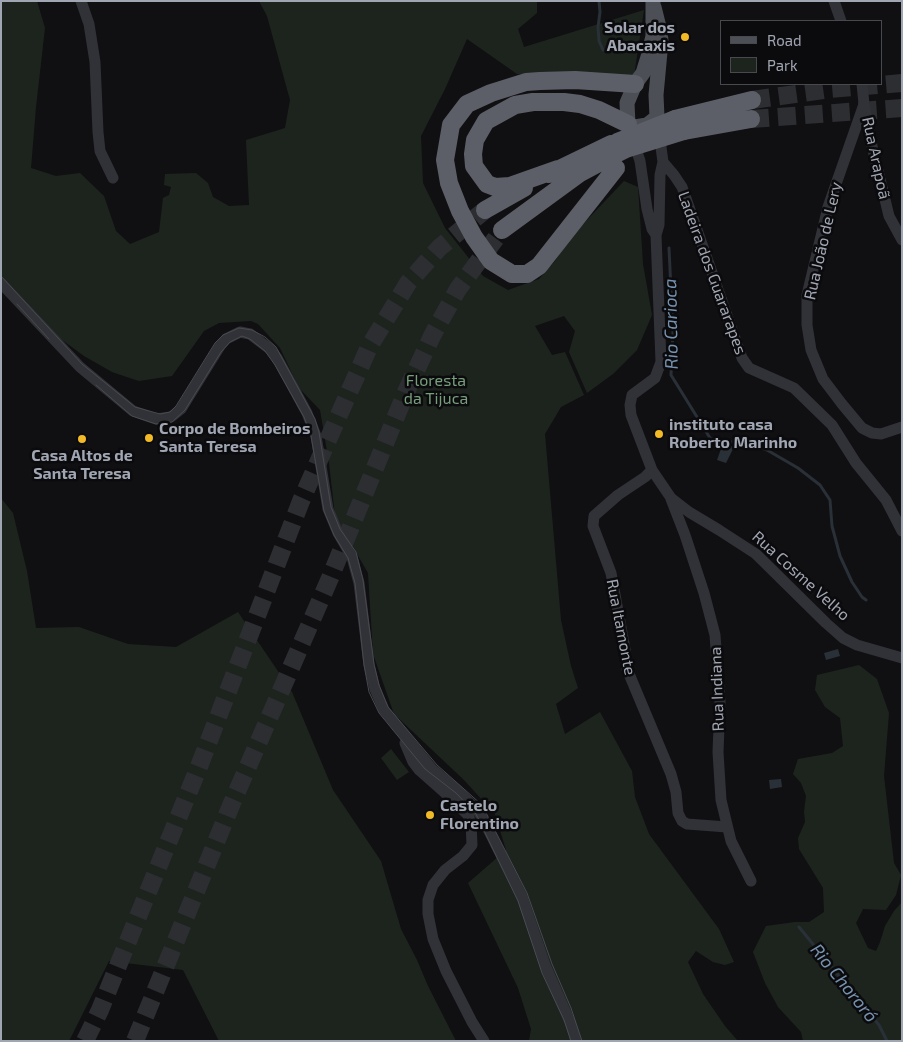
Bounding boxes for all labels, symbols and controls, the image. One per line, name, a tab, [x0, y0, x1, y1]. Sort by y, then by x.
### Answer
place label: Solar dos Abacaxis	[604, 18, 675, 56]
legend	[720, 20, 883, 85]
marker: Solar dos Abacaxis	[679, 31, 691, 43]
text: Road	[767, 31, 802, 49]
text: Park	[767, 56, 798, 74]
street label: Rua Arapoã	[858, 115, 894, 201]
street label: Rua João de Lery	[800, 180, 846, 302]
street label: Ladeira dos Guararapes	[674, 189, 750, 357]
water label: Rio Carioca	[659, 278, 683, 370]
park label: Floresta da Tijuca	[404, 371, 468, 409]
place label: instituto casa Roberto Marinho	[669, 415, 797, 453]
place label: Corpo de Bombeiros Santa Teresa	[159, 419, 311, 457]
marker: instituto casa Roberto Marinho	[653, 428, 665, 440]
marker: Corpo de Bombeiros Santa Teresa	[143, 432, 155, 444]
marker: Casa Altos de Santa Teresa	[76, 433, 88, 445]
place label: Casa Altos de Santa Teresa	[31, 446, 133, 484]
street label: Rua Cosme Velho	[748, 527, 854, 625]
street label: Rua Itamonte	[602, 577, 640, 677]
street label: Rua Indiana	[706, 646, 728, 732]
place label: Castelo Florentino	[440, 796, 519, 834]
marker: Castelo Florentino	[424, 809, 436, 821]
water label: Rio Chororó	[806, 939, 882, 1027]

